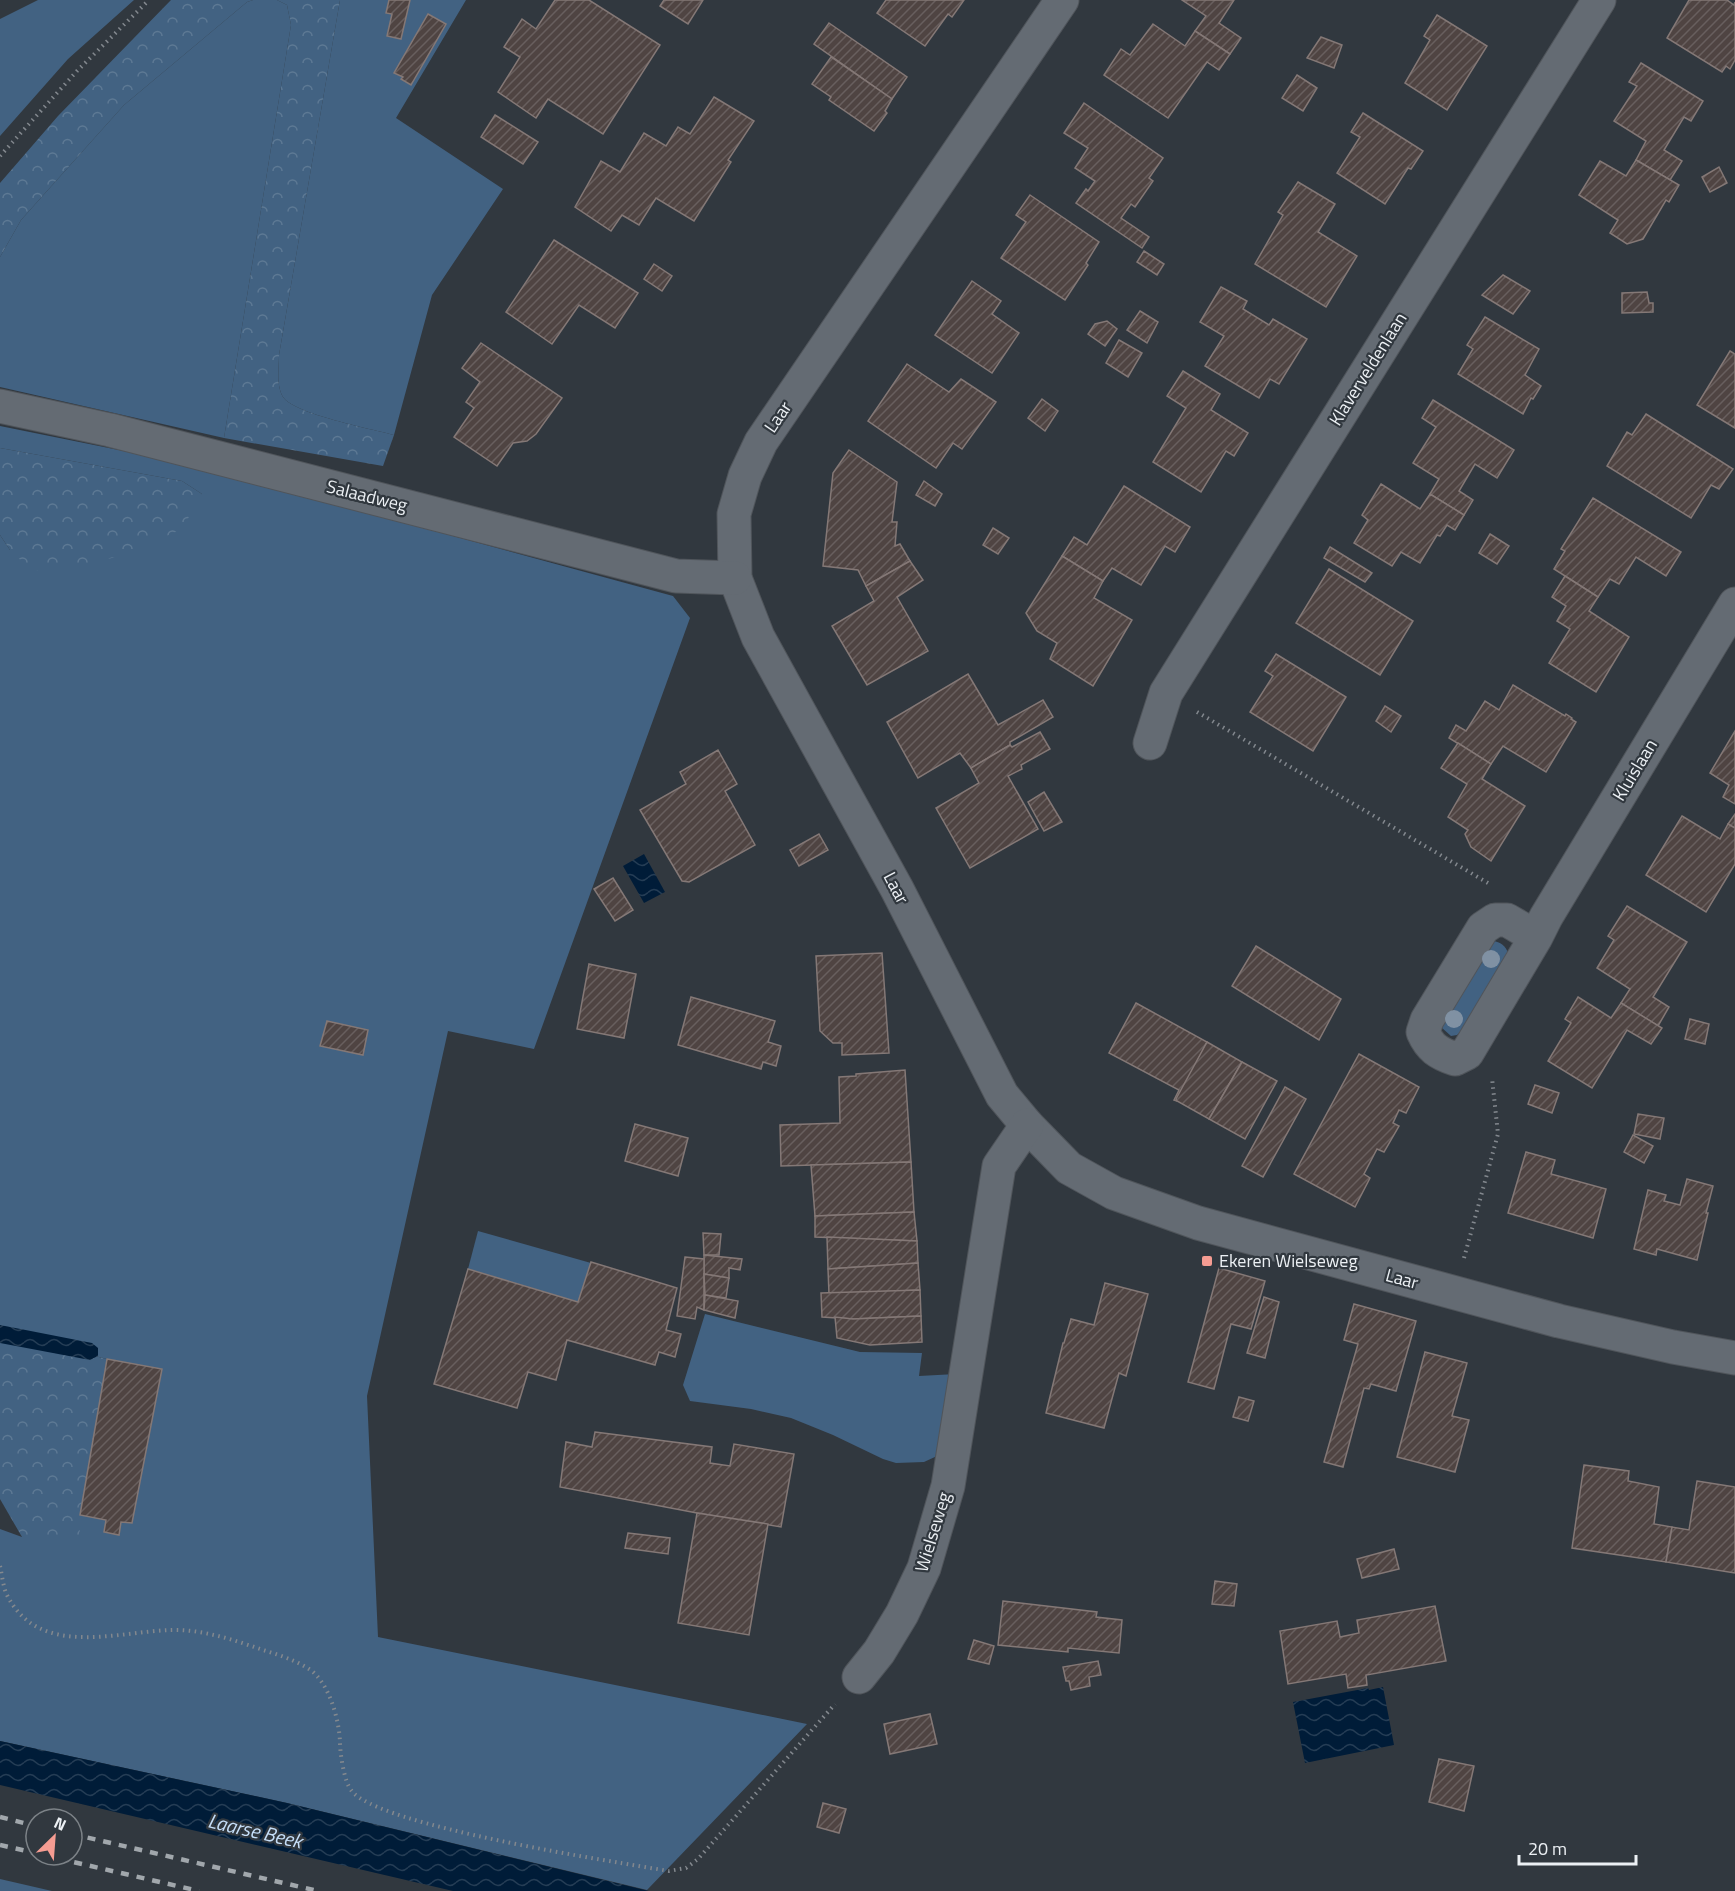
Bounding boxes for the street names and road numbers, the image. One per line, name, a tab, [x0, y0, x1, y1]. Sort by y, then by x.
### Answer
street label: Klaverveldenlaan	[1322, 307, 1413, 431]
street label: Laar	[757, 396, 798, 438]
street label: Salaadweg	[324, 472, 410, 519]
street label: Kluislaan	[1605, 734, 1664, 806]
street label: Laar	[877, 867, 916, 909]
street label: Laar	[1383, 1261, 1422, 1296]
street label: Wielseweg	[908, 1488, 957, 1575]

